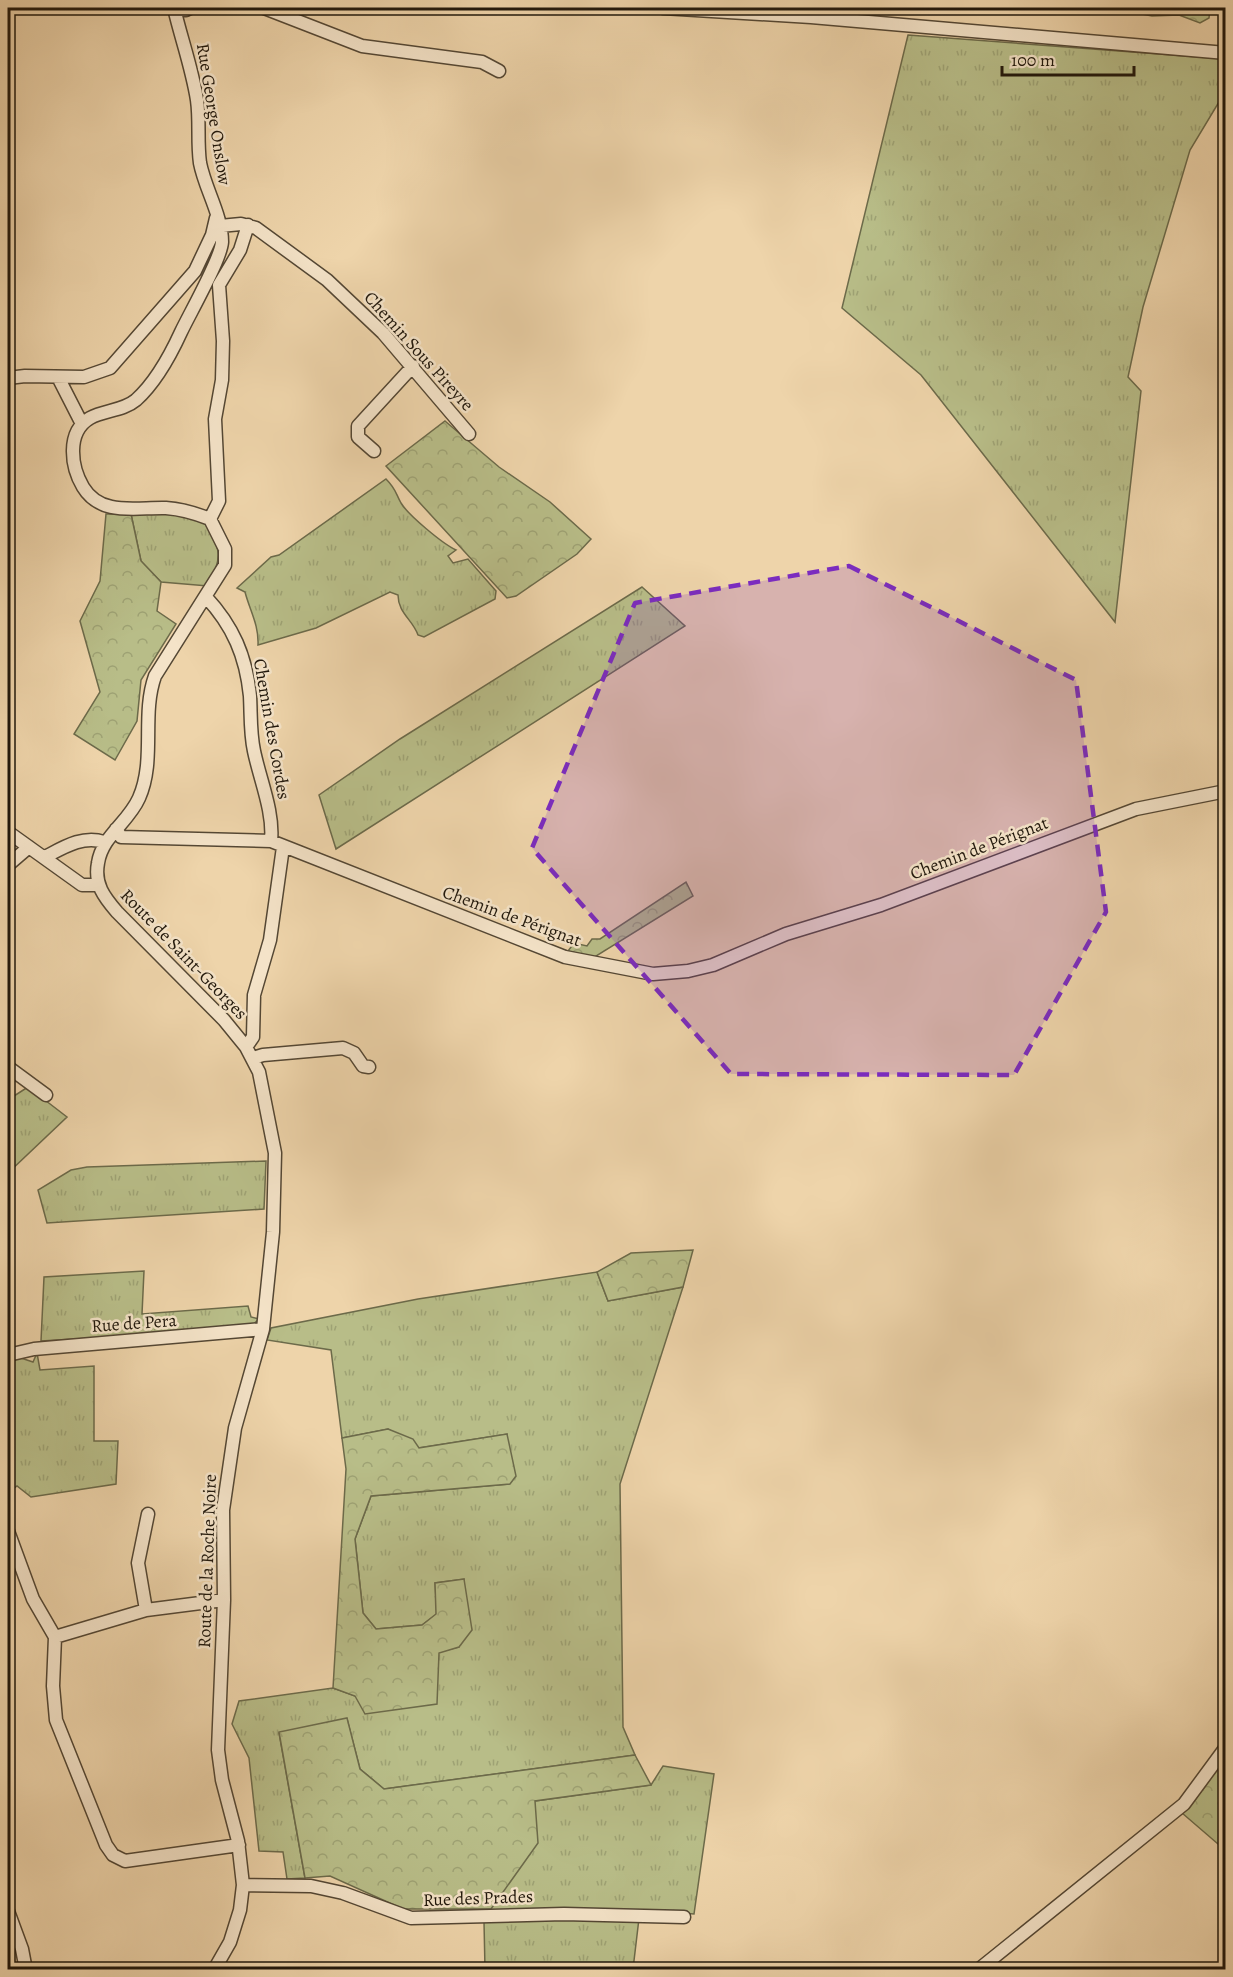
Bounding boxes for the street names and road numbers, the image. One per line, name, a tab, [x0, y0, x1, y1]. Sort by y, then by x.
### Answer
street label: Rue George Onslow	[191, 41, 237, 187]
street label: Chemin Sous Pireyre	[359, 286, 479, 416]
street label: Chemin des Cordes	[248, 657, 296, 801]
street label: Chemin de Pérignat	[907, 811, 1052, 885]
street label: Chemin de Pérignat	[439, 880, 585, 952]
street label: Route de Saint-Georges	[115, 883, 253, 1025]
street label: Rue de Pera	[91, 1308, 178, 1338]
street label: Route de la Roche Noire	[192, 1474, 222, 1648]
street label: Rue des Prades	[423, 1884, 533, 1912]

